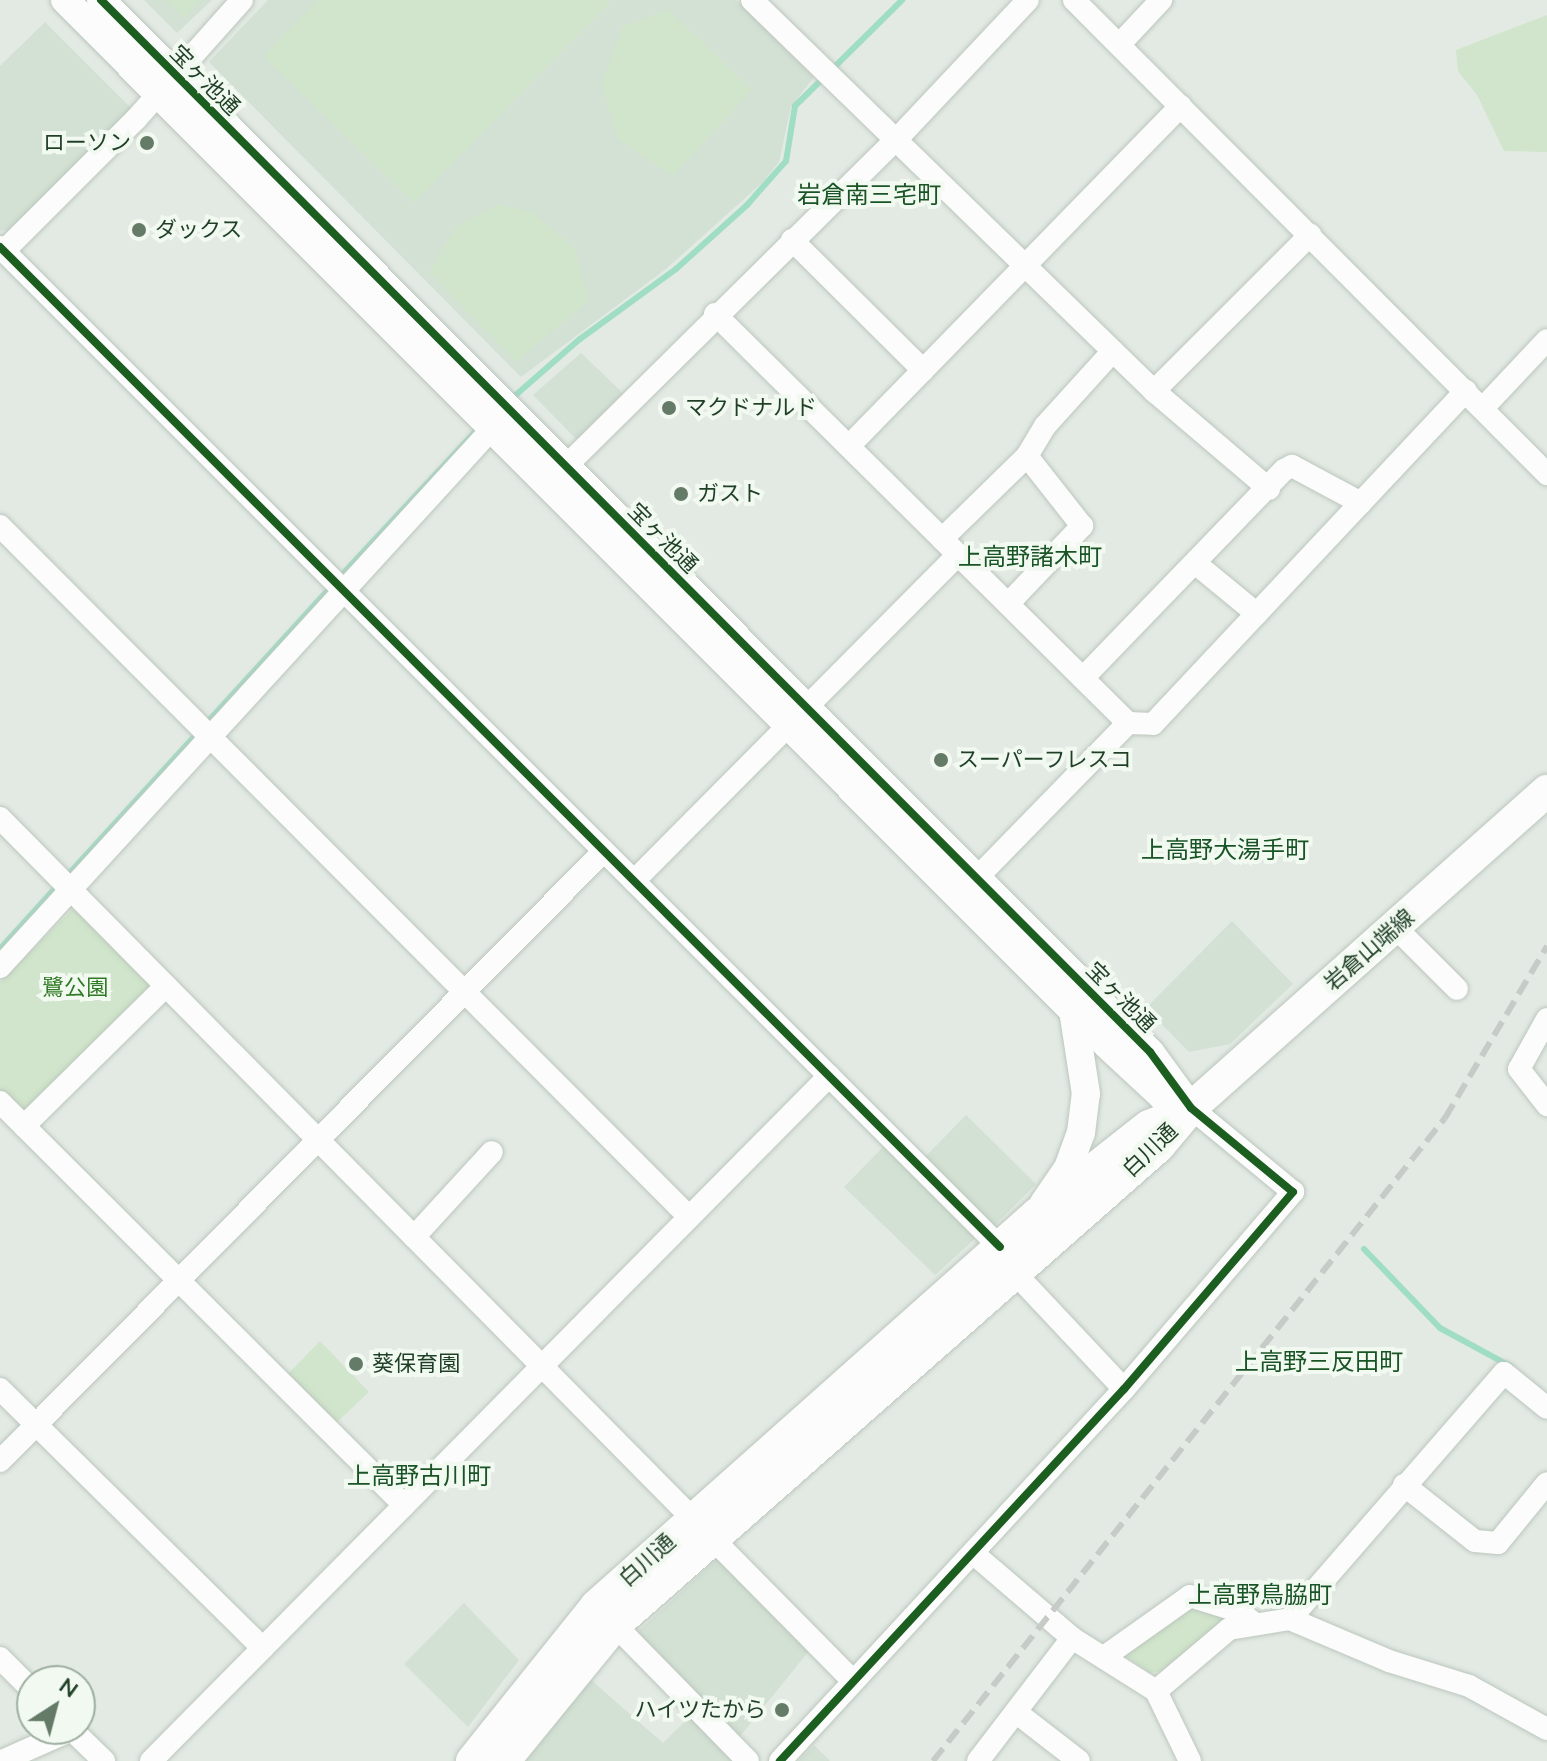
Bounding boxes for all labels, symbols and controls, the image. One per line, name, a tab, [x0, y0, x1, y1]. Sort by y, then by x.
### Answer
street label: 宝ヶ池通	[165, 40, 245, 120]
place label: ローソン	[43, 130, 131, 156]
marker: ローソン	[138, 134, 156, 152]
district label: 岩倉南三宅町	[797, 181, 941, 209]
place label: ダックス	[155, 217, 243, 243]
marker: ダックス	[130, 221, 148, 239]
place label: マクドナルド	[685, 395, 817, 421]
marker: マクドナルド	[660, 399, 678, 417]
place label: ガスト	[697, 481, 763, 507]
marker: ガスト	[672, 485, 690, 503]
street label: 宝ヶ池通	[623, 498, 703, 578]
district label: 上高野諸木町	[958, 543, 1102, 571]
place label: スーパーフレスコ	[957, 747, 1133, 773]
marker: スーパーフレスコ	[932, 751, 950, 769]
district label: 上高野大湯手町	[1141, 836, 1309, 864]
street label: 岩倉山端線	[1319, 904, 1419, 996]
street label: 宝ヶ池通	[1081, 957, 1161, 1037]
park label: 鷺公園	[42, 975, 108, 1001]
street label: 白川通	[1117, 1118, 1183, 1182]
district label: 上高野三反田町	[1235, 1348, 1403, 1376]
place label: 葵保育園	[372, 1351, 460, 1377]
marker: 葵保育園	[347, 1355, 365, 1373]
district label: 上高野古川町	[347, 1462, 491, 1490]
street label: 白川通	[614, 1528, 680, 1592]
district label: 上高野鳥脇町	[1188, 1581, 1332, 1609]
north arrow	[16, 1665, 96, 1745]
text: N	[54, 1671, 84, 1703]
place label: ハイツたから	[634, 1697, 766, 1723]
marker: ハイツたから	[773, 1701, 791, 1719]

